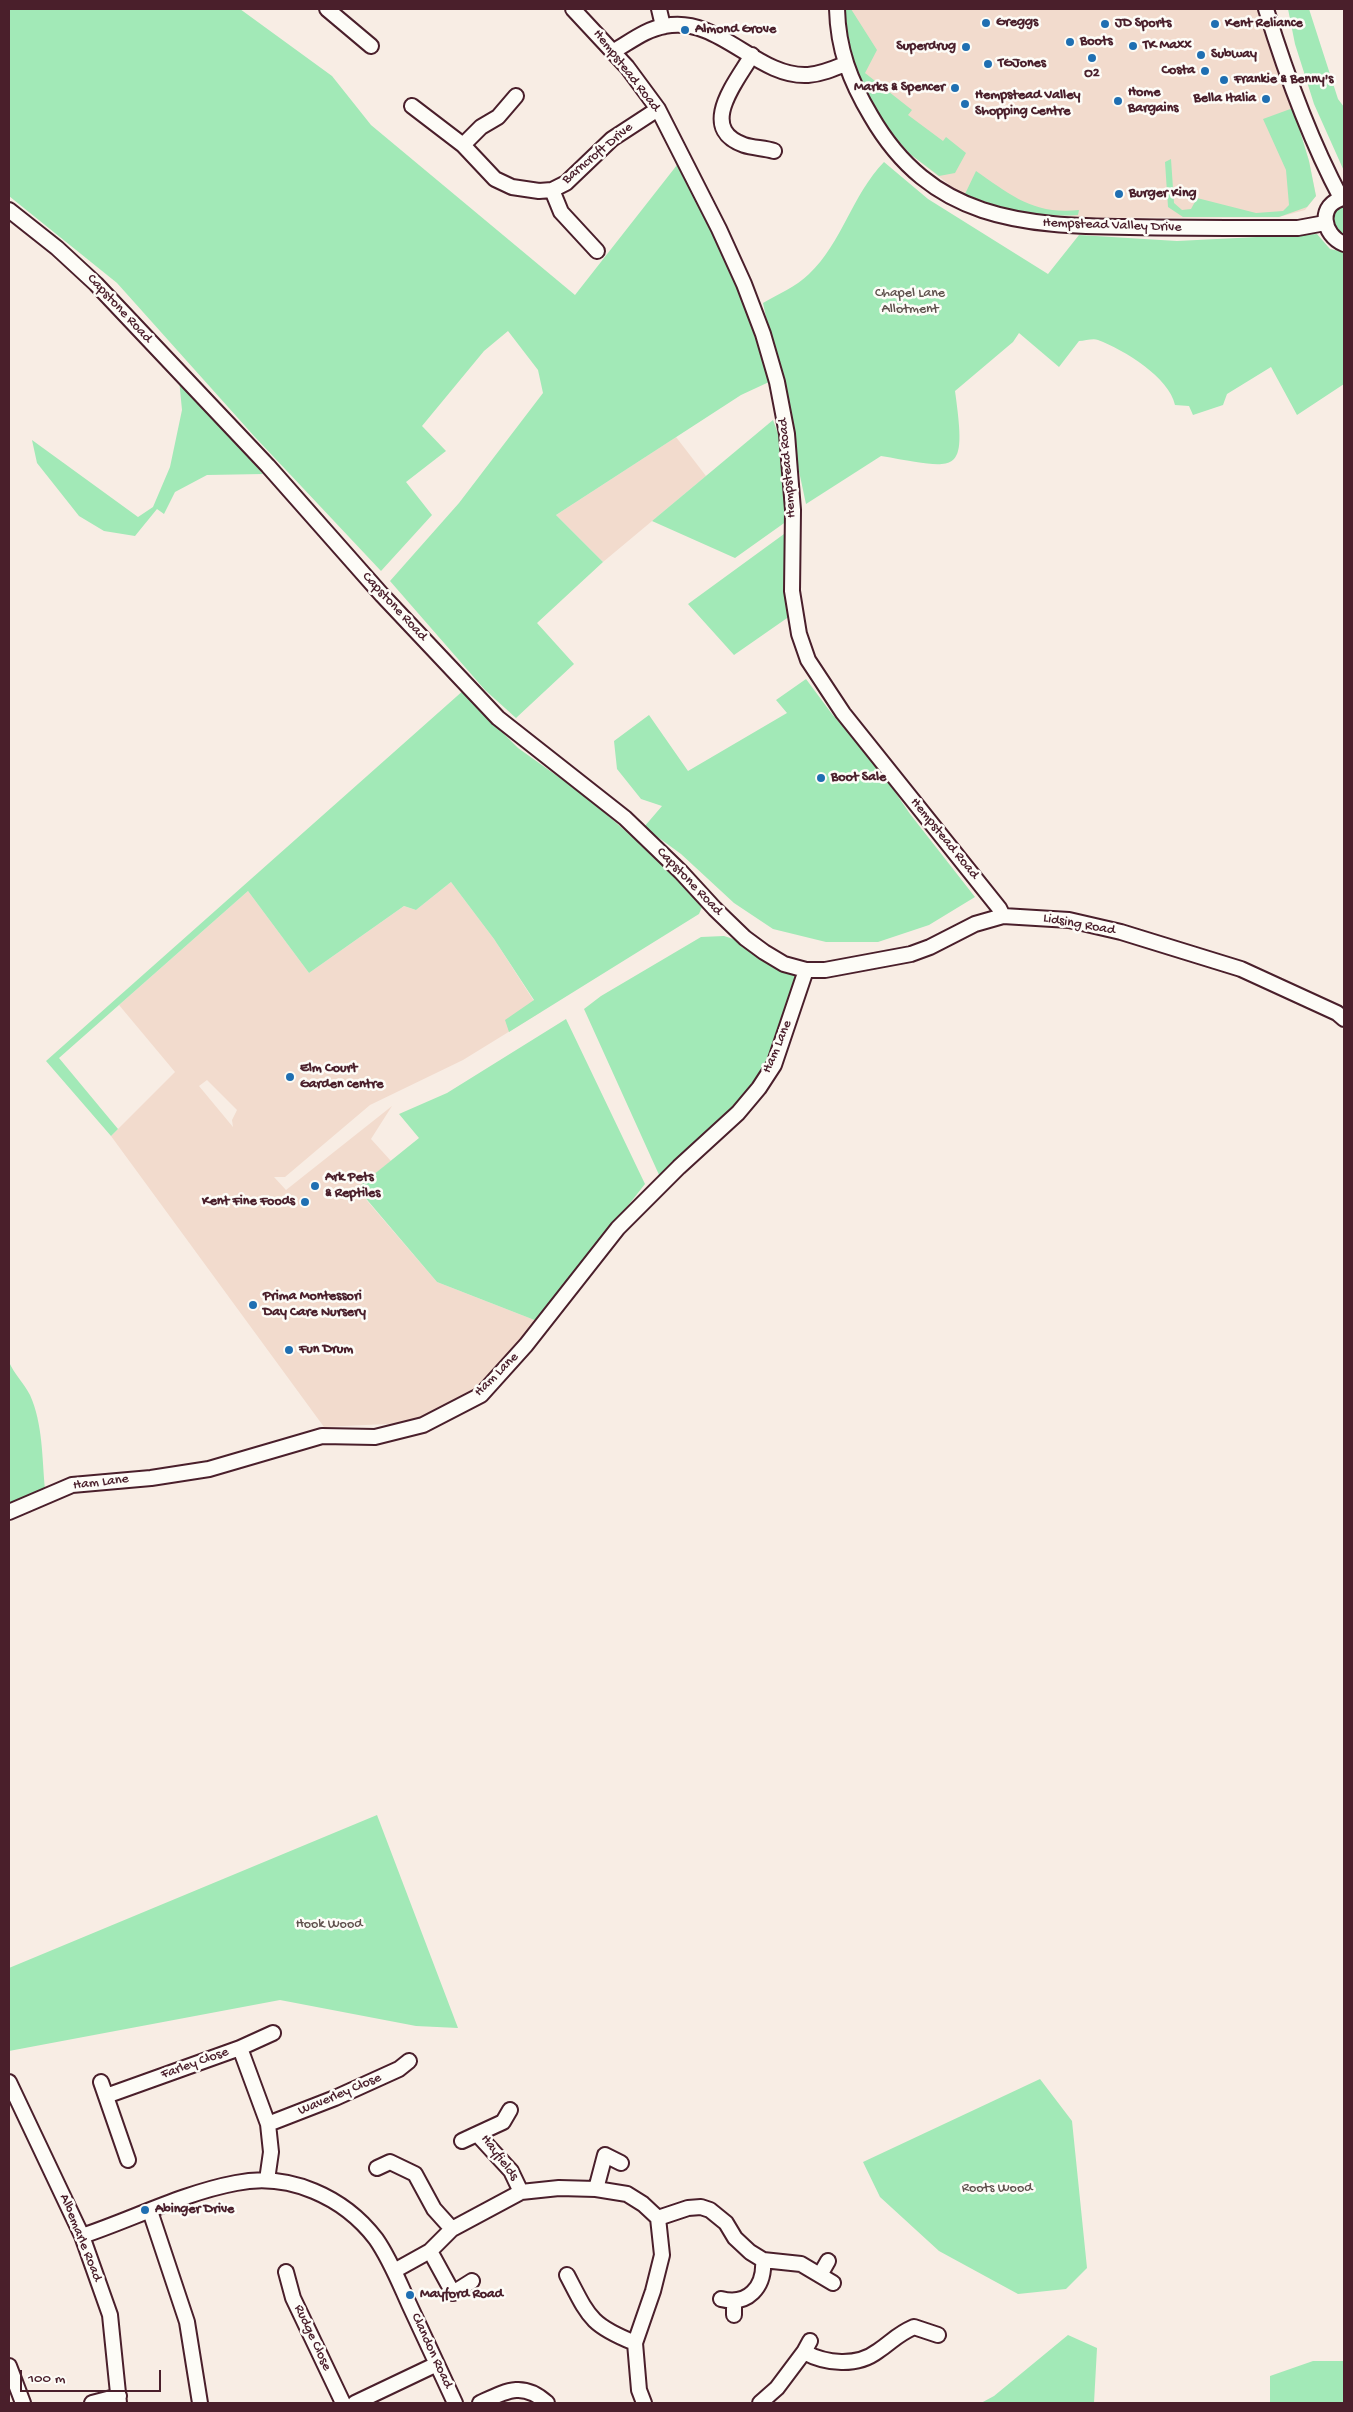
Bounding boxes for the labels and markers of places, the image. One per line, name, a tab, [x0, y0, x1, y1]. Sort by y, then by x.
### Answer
place label: Greggs	[996, 15, 1038, 31]
place label: JD Sports	[1115, 16, 1171, 32]
place label: Kent Reliance	[1225, 16, 1303, 32]
marker: Greggs	[980, 17, 992, 29]
marker: JD Sports	[1099, 18, 1111, 30]
marker: Kent Reliance	[1209, 18, 1221, 30]
place label: Almond Grove	[695, 22, 776, 38]
marker: Almond Grove	[679, 24, 691, 36]
place label: Boots	[1080, 34, 1113, 50]
marker: Boots	[1064, 36, 1076, 48]
place label: TK Maxx	[1143, 38, 1192, 54]
place label: Superdrug	[896, 39, 956, 55]
marker: TK Maxx	[1127, 40, 1139, 52]
marker: Superdrug	[960, 41, 972, 53]
place label: Subway	[1211, 47, 1257, 63]
marker: Subway	[1195, 49, 1207, 61]
marker: O2	[1086, 52, 1098, 64]
place label: TGJones	[998, 56, 1046, 72]
marker: TGJones	[982, 58, 994, 70]
place label: Costa	[1162, 63, 1195, 79]
marker: Costa	[1199, 65, 1211, 77]
place label: O2	[1084, 66, 1100, 82]
place label: Frankie & Benny's	[1234, 72, 1333, 88]
marker: Frankie & Benny's	[1218, 74, 1230, 86]
place label: Marks & Spencer	[854, 80, 945, 96]
marker: Marks & Spencer	[949, 82, 961, 94]
place label: Home Bargains	[1128, 85, 1178, 118]
place label: Hempstead Valley Shopping Centre	[975, 88, 1080, 120]
place label: Bella Italia	[1194, 91, 1256, 107]
marker: Bella Italia	[1260, 93, 1272, 105]
marker: Home Bargains	[1112, 95, 1124, 107]
marker: Hempstead Valley Shopping Centre	[959, 98, 971, 110]
place label: Burger King	[1129, 186, 1197, 202]
marker: Burger King	[1113, 188, 1125, 200]
place label: Boot Sale	[831, 770, 886, 786]
marker: Boot Sale	[815, 772, 827, 784]
place label: Elm Court Garden centre	[300, 1061, 383, 1094]
marker: Elm Court Garden centre	[284, 1071, 296, 1083]
place label: Ark Pets & Reptiles	[325, 1170, 380, 1202]
marker: Ark Pets & Reptiles	[309, 1180, 321, 1192]
place label: Kent Fine Foods	[202, 1194, 295, 1210]
marker: Kent Fine Foods	[299, 1196, 311, 1208]
place label: Prima Montessori Day Care Nursery	[263, 1289, 366, 1321]
marker: Prima Montessori Day Care Nursery	[247, 1299, 259, 1311]
place label: Fun Drum	[299, 1342, 353, 1358]
marker: Fun Drum	[283, 1344, 295, 1356]
place label: Abinger Drive	[155, 2202, 234, 2218]
marker: Abinger Drive	[139, 2204, 151, 2216]
place label: Mayford Road	[420, 2287, 503, 2303]
marker: Mayford Road	[404, 2289, 416, 2301]

